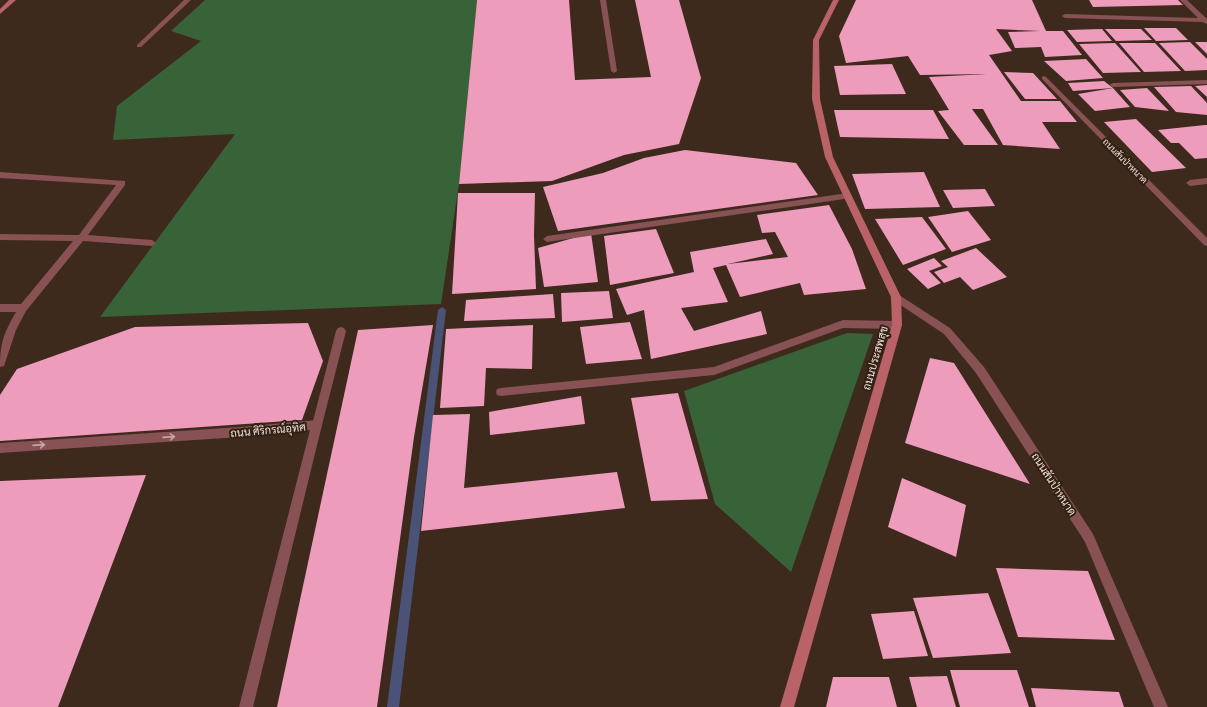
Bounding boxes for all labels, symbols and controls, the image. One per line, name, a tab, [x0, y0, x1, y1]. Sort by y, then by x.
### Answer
street label: ถนนสันป่าหนาด	[1099, 135, 1151, 187]
street label: ถนนประสพสุข	[859, 324, 893, 392]
street label: ถนน ศิริกรณ์อุทิศ	[230, 419, 306, 442]
one-way arrow	[162, 433, 175, 440]
one-way arrow	[32, 442, 45, 449]
street label: ถนนสันป่าหนาด	[1028, 450, 1080, 519]

